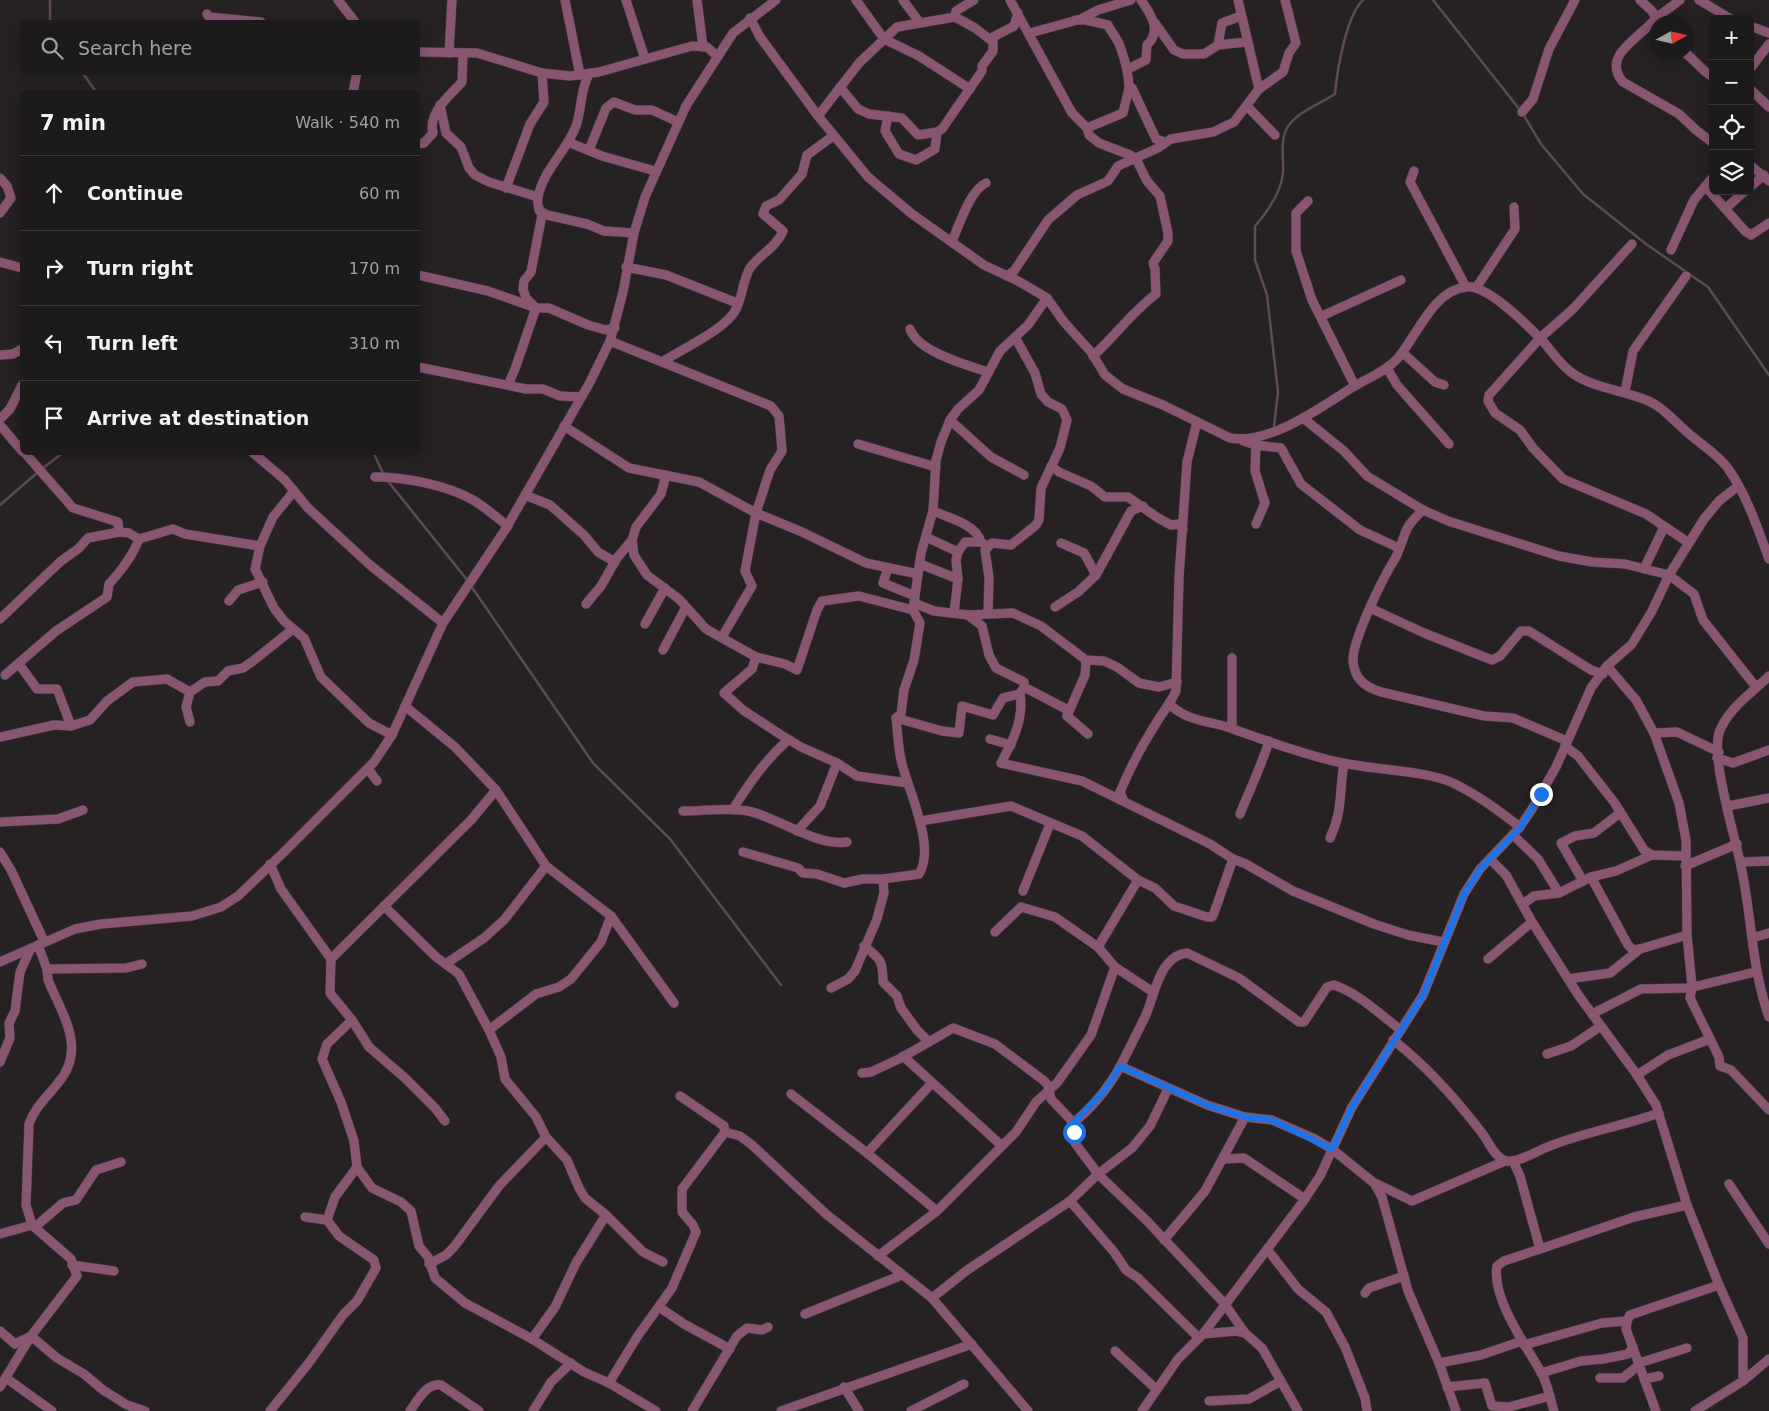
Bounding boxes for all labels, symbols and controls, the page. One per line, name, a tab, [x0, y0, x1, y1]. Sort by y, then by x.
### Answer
north arrow	[1649, 15, 1694, 60]
map controls	[1709, 15, 1754, 195]
button: +	[1709, 15, 1754, 60]
search box	[20, 20, 420, 75]
icon: search	[38, 34, 66, 62]
text: Search here	[78, 37, 192, 59]
button: −	[1709, 60, 1754, 105]
button: locate	[1709, 105, 1754, 150]
text: 7 min	[40, 111, 106, 135]
text: Walk · 540 m	[295, 113, 400, 132]
button: layers	[1709, 150, 1754, 195]
icon: ahead	[40, 179, 68, 207]
text: Continue	[87, 182, 183, 204]
text: 60 m	[359, 184, 400, 203]
icon: right	[40, 254, 68, 282]
text: Turn right	[87, 257, 193, 279]
text: 170 m	[349, 259, 400, 278]
icon: left	[40, 329, 68, 357]
text: Turn left	[87, 332, 178, 354]
text: 310 m	[349, 334, 400, 353]
icon: arrive	[40, 404, 68, 432]
text: Arrive at destination	[87, 407, 309, 429]
route end	[1530, 783, 1553, 806]
route start	[1063, 1121, 1086, 1144]

